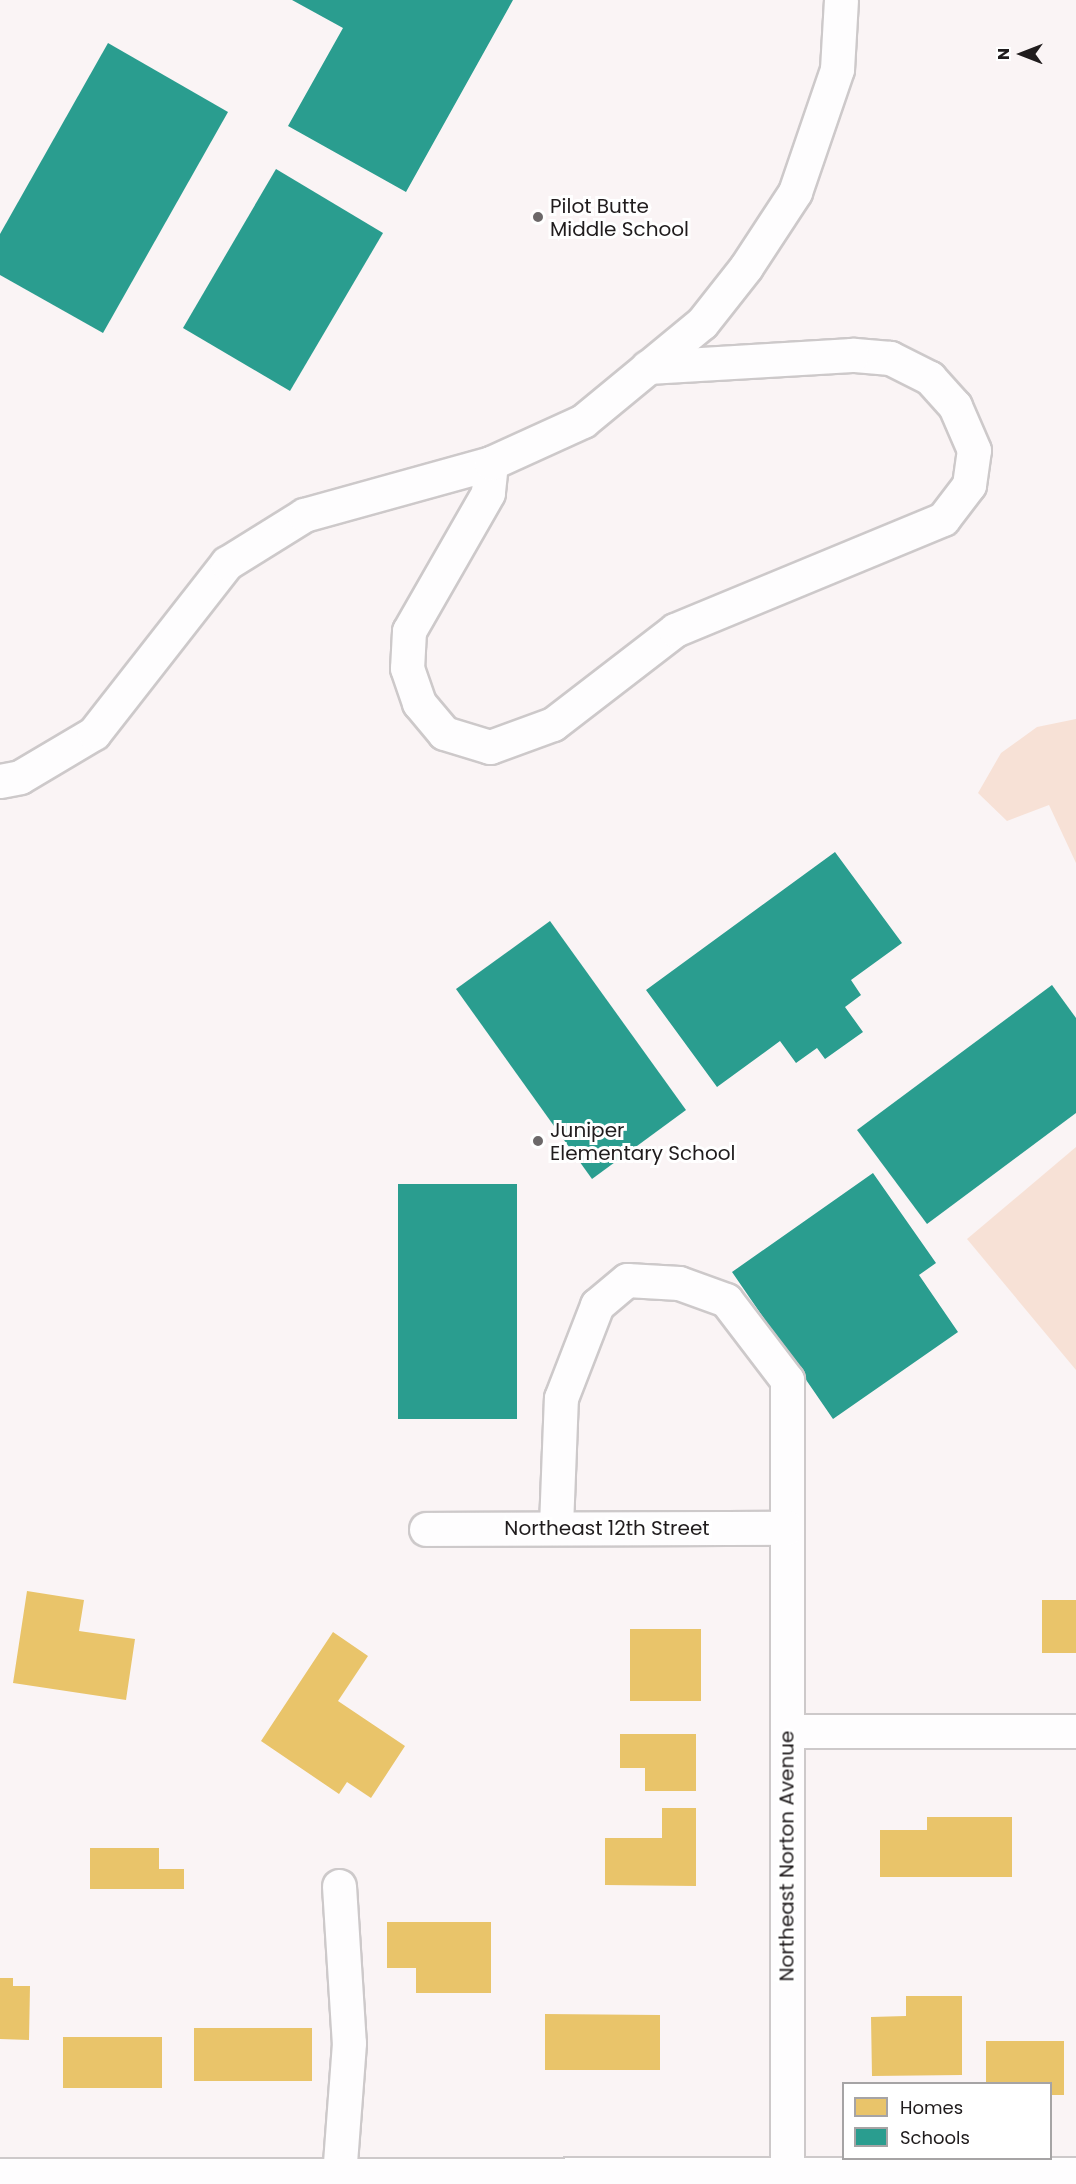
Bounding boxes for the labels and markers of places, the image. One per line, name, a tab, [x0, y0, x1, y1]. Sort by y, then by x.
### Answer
place label: Pilot Butte Middle School	[550, 194, 689, 241]
marker: Pilot Butte Middle School	[531, 210, 545, 224]
place label: Juniper Elementary School	[550, 1118, 735, 1165]
marker: Juniper Elementary School	[531, 1134, 545, 1148]

